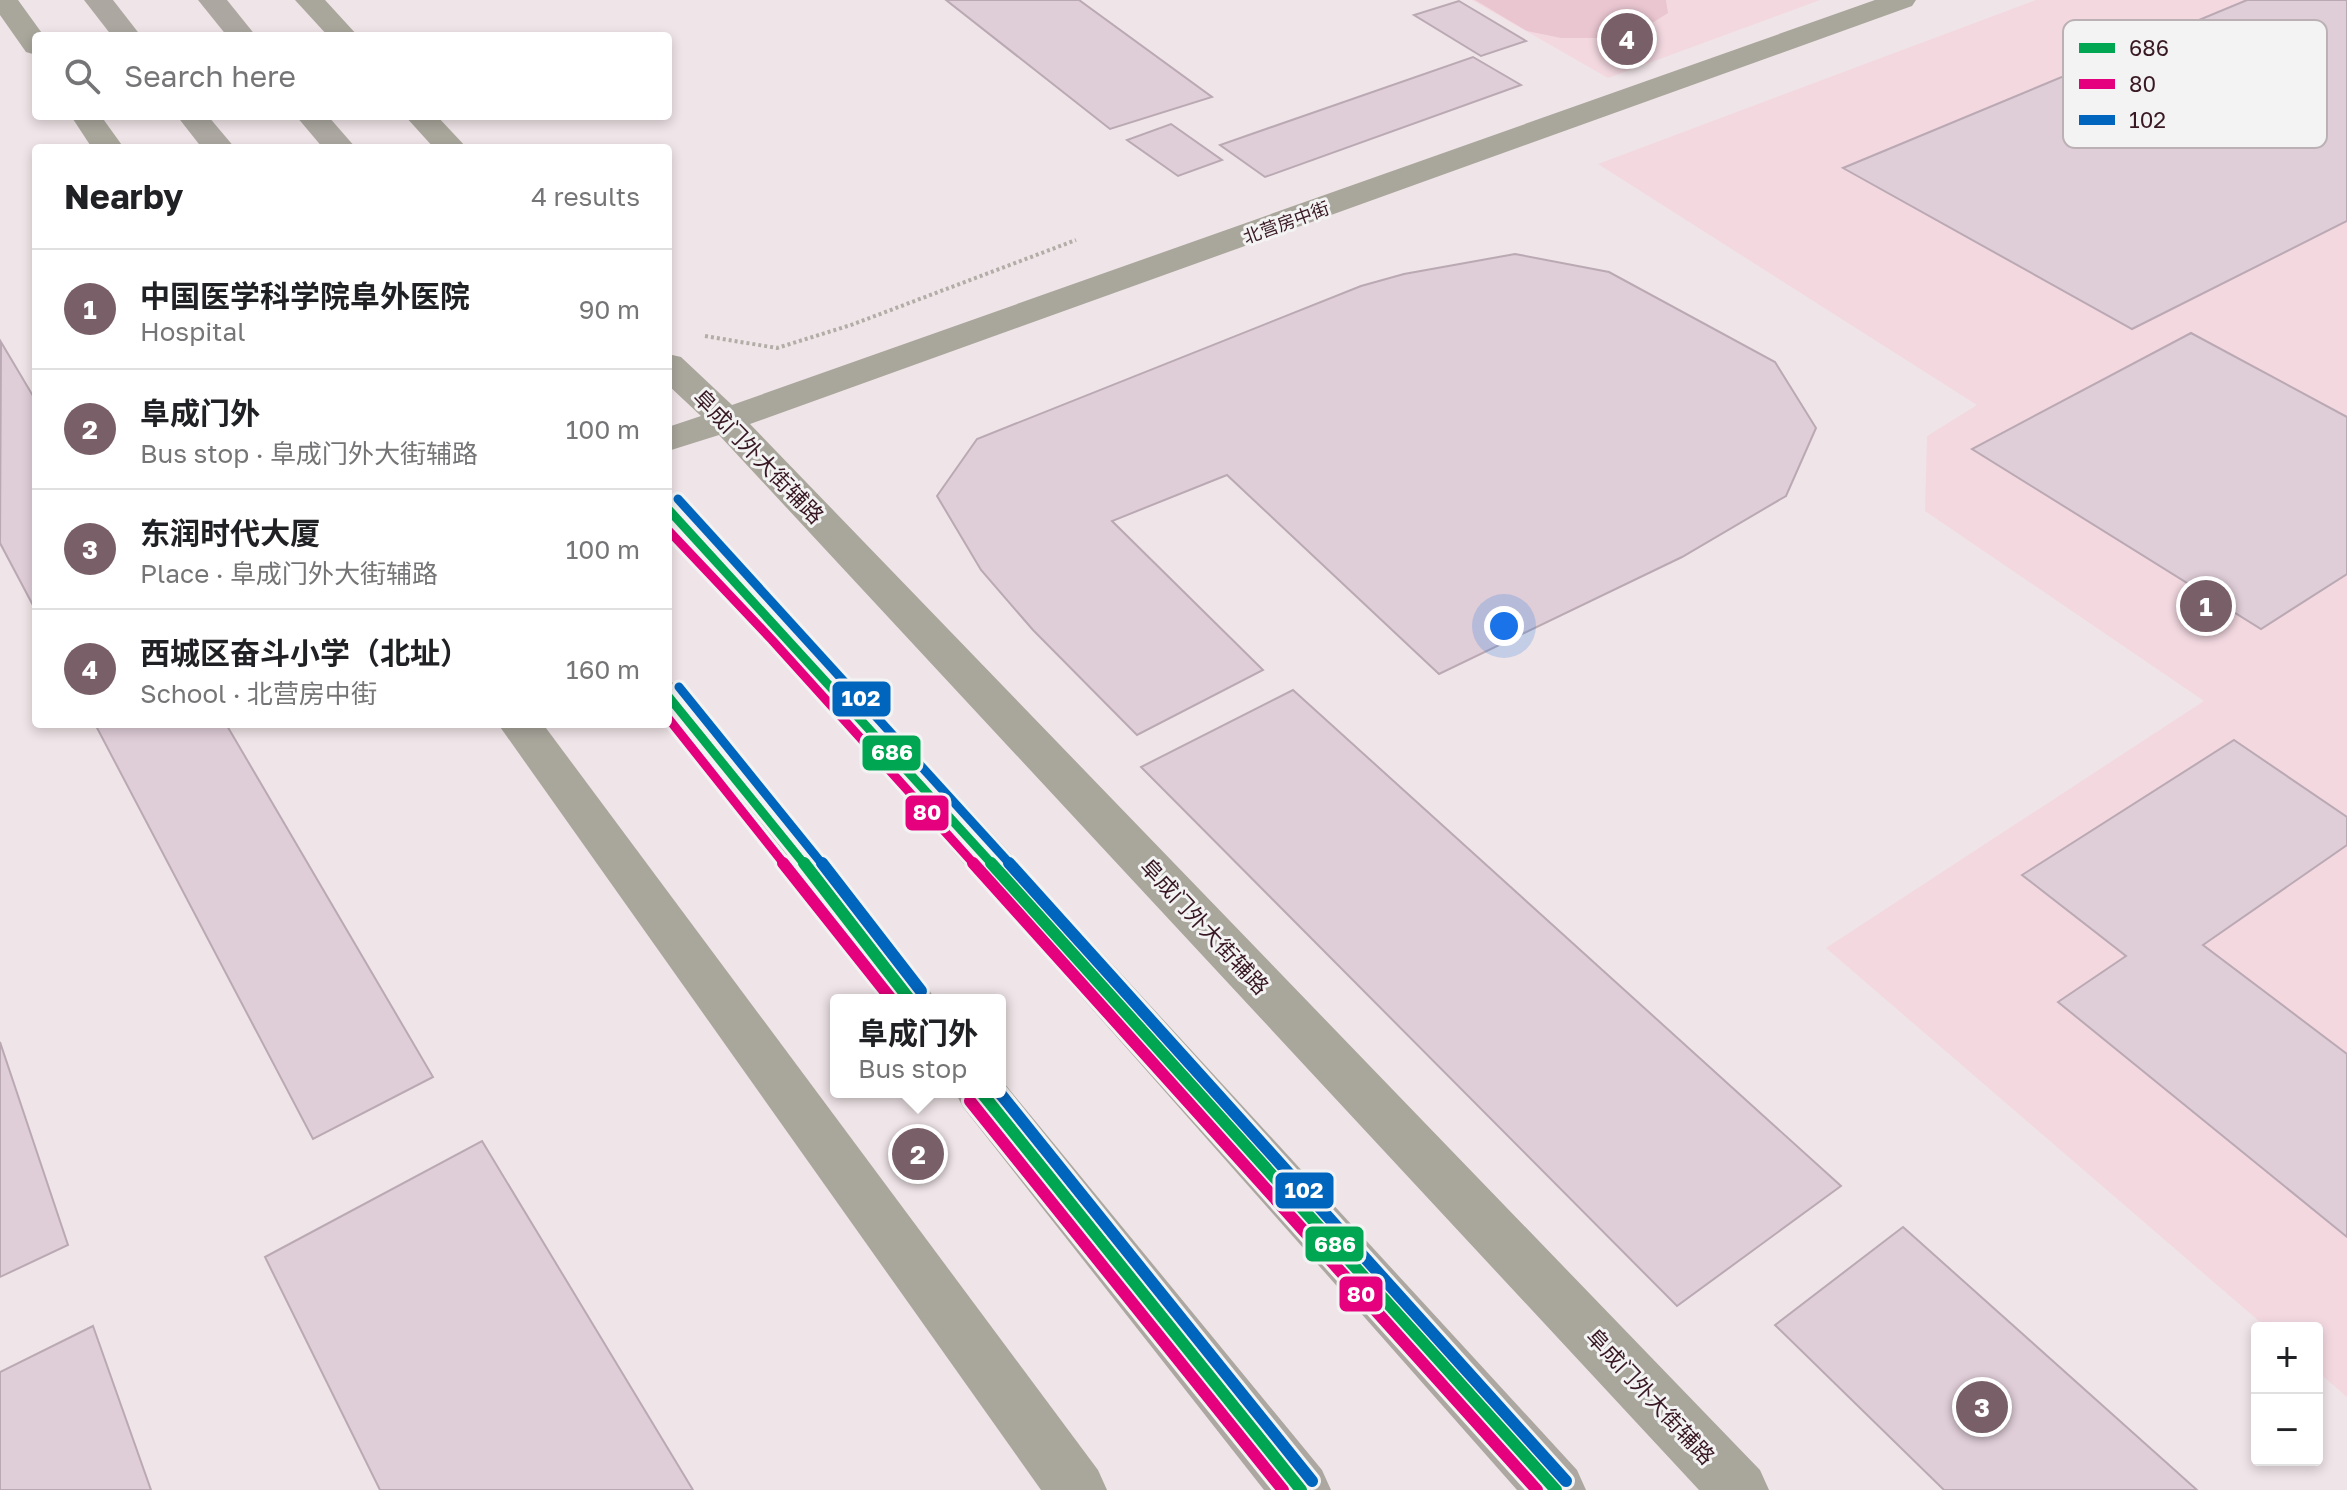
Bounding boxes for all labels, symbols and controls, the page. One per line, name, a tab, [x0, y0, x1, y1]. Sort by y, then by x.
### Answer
pin: 4	[1601, 9, 1653, 69]
legend	[2063, 20, 2327, 148]
search box	[32, 32, 672, 120]
text: 686	[2129, 34, 2169, 61]
icon: search	[60, 54, 104, 98]
text: Search here	[124, 58, 296, 94]
text: 80	[2129, 70, 2156, 97]
text: 102	[2129, 106, 2166, 133]
text: Nearby	[64, 176, 184, 216]
text: 4 results	[531, 181, 640, 212]
street label: 北营房中街	[1240, 196, 1332, 248]
text: 中国医学科学院阜外医院	[140, 278, 470, 314]
text: 1	[83, 294, 97, 325]
text: 90 m	[579, 294, 640, 325]
text: Hospital	[140, 316, 246, 347]
street label: 阜成门外大街辅路	[688, 383, 830, 529]
text: 阜成门外	[140, 395, 260, 431]
text: 2	[82, 414, 98, 445]
text: 100 m	[566, 414, 640, 445]
text: Bus stop · 阜成门外大街辅路	[140, 438, 478, 469]
text: 东润时代大厦	[140, 515, 320, 551]
text: 3	[82, 534, 98, 565]
text: 100 m	[566, 534, 640, 565]
text: Place · 阜成门外大街辅路	[140, 558, 438, 589]
pin: 1	[2180, 576, 2232, 636]
your location	[1484, 606, 1524, 646]
text: 西城区奋斗小学（北址）	[140, 635, 470, 671]
text: 4	[82, 654, 98, 685]
text: 160 m	[566, 654, 640, 685]
text: School · 北营房中街	[140, 678, 377, 709]
line badge: 102	[831, 680, 892, 718]
text: 102	[841, 684, 881, 711]
line badge: 686	[861, 734, 922, 772]
text: 686	[871, 738, 913, 765]
line badge: 80	[904, 794, 950, 832]
text: 80	[913, 798, 941, 825]
street label: 阜成门外大街辅路	[1135, 852, 1275, 1000]
popup	[830, 994, 1006, 1098]
text: 阜成门外	[858, 1015, 978, 1051]
text: Bus stop	[858, 1053, 967, 1084]
pin: 2	[892, 1124, 944, 1184]
line badge: 102	[1274, 1171, 1335, 1210]
text: 102	[1284, 1176, 1324, 1203]
line badge: 686	[1304, 1225, 1365, 1263]
text: 686	[1314, 1230, 1356, 1257]
line badge: 80	[1338, 1275, 1384, 1313]
text: 80	[1347, 1280, 1375, 1307]
street label: 阜成门外大街辅路	[1581, 1322, 1721, 1470]
map controls	[2251, 1322, 2323, 1466]
button: +	[2251, 1322, 2323, 1394]
pin: 3	[1956, 1377, 2008, 1437]
button: −	[2251, 1394, 2323, 1466]

